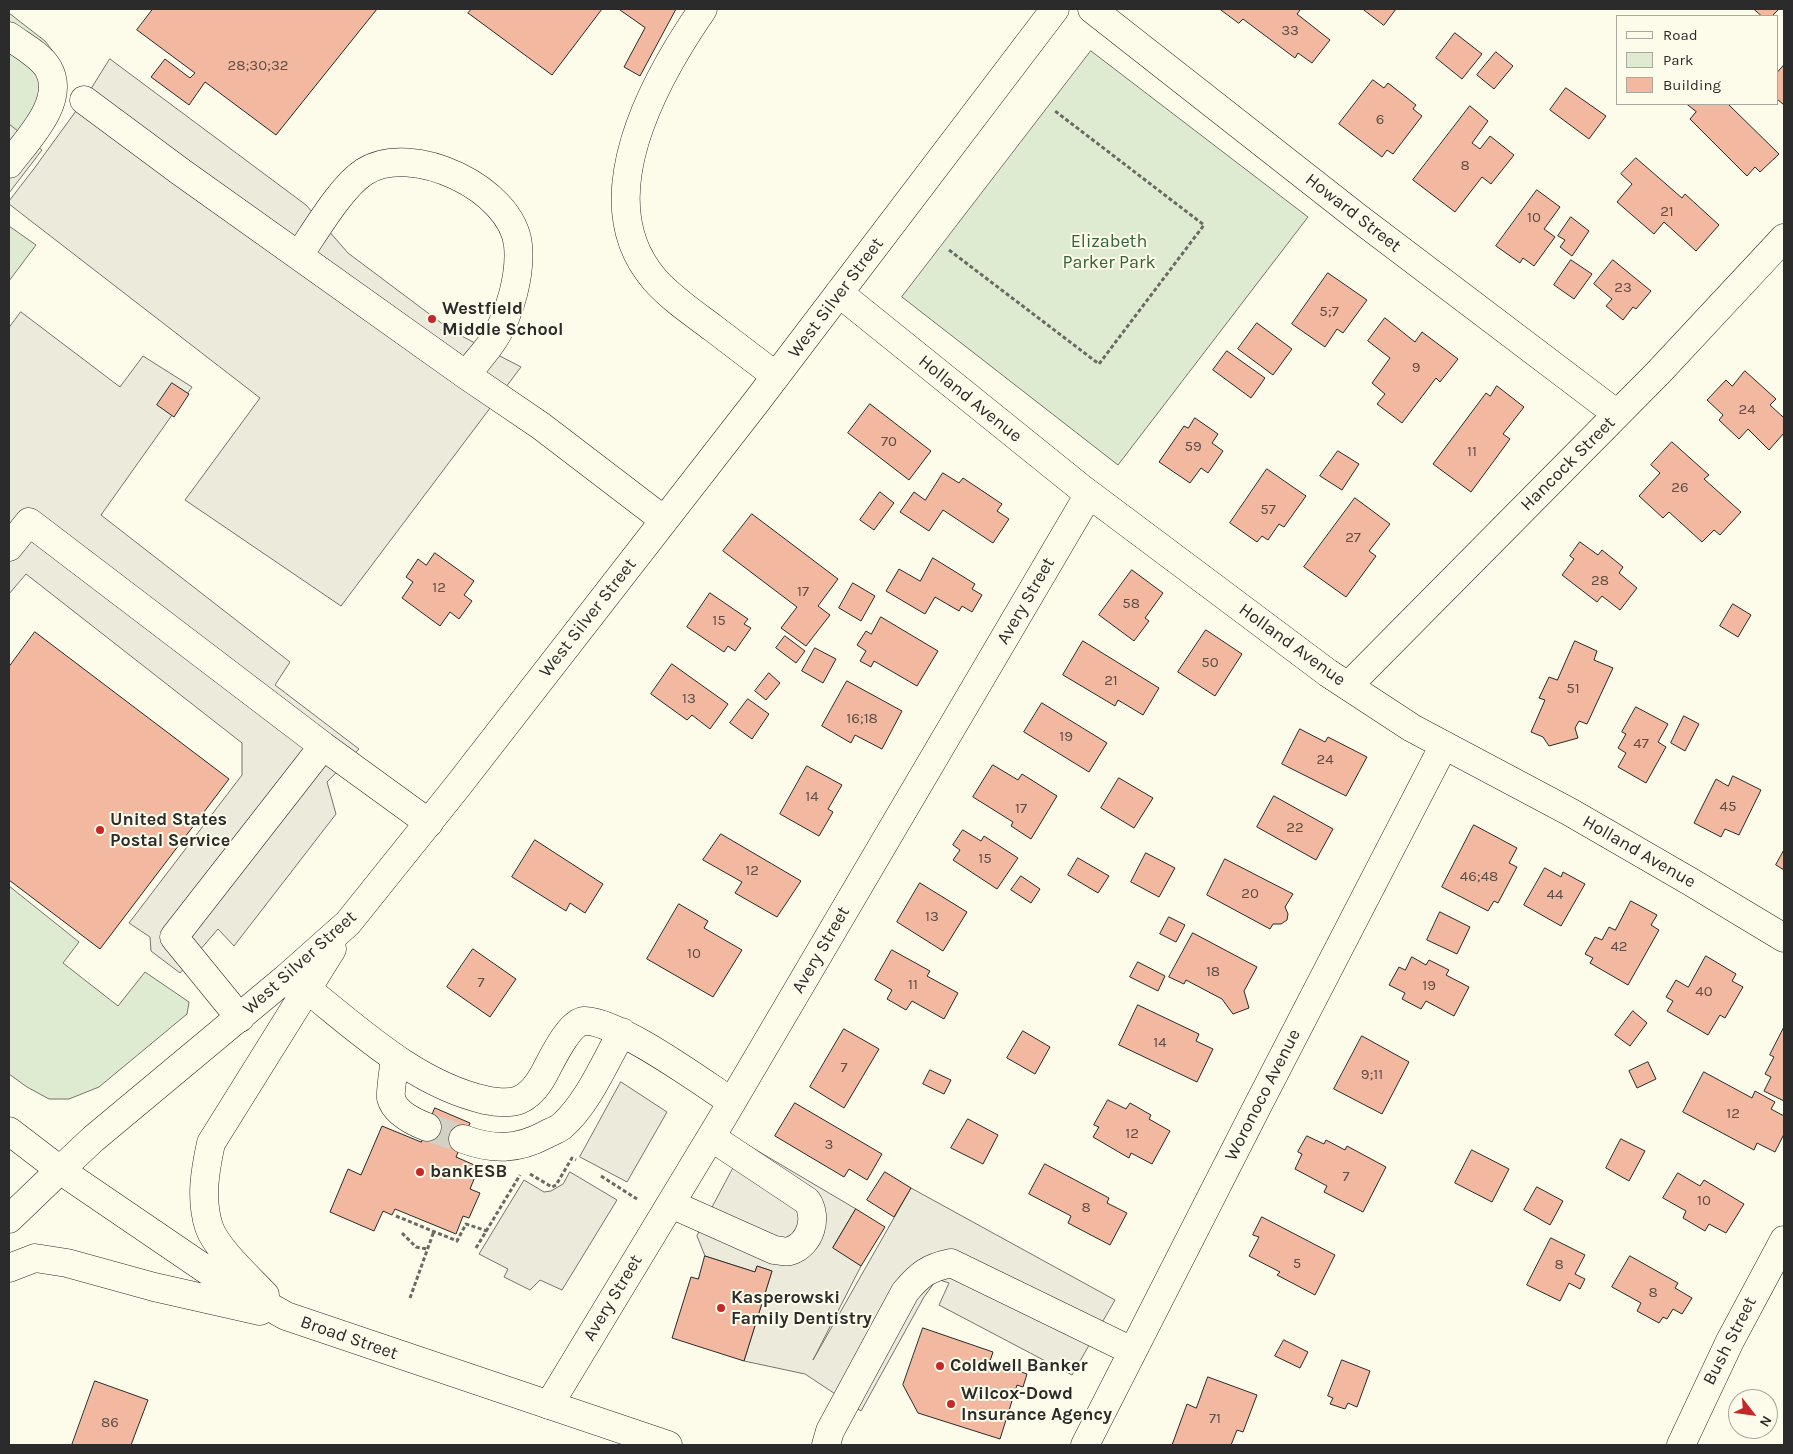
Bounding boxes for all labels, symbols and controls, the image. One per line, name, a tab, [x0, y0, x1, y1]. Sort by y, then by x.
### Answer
legend	[1616, 15, 1778, 105]
house number: 33	[1281, 22, 1299, 40]
text: Road	[1663, 26, 1698, 44]
text: Park	[1663, 51, 1693, 69]
house number: 28;30;32	[227, 57, 289, 75]
text: Building	[1663, 76, 1721, 94]
house number: 6	[1376, 111, 1384, 129]
house number: 8	[1460, 157, 1470, 175]
street label: Howard Street	[1301, 169, 1405, 257]
house number: 21	[1660, 203, 1674, 221]
house number: 10	[1527, 209, 1541, 227]
park label: Elizabeth Parker Park	[1062, 231, 1156, 274]
street label: West Silver Street	[784, 234, 888, 362]
house number: 23	[1614, 279, 1632, 297]
place label: Westfield Middle School	[442, 298, 563, 340]
house number: 5;7	[1319, 303, 1339, 321]
marker: Westfield Middle School	[426, 313, 438, 325]
street label: Holland Avenue	[914, 351, 1026, 447]
house number: 9	[1412, 359, 1420, 377]
house number: 24	[1738, 401, 1756, 419]
street label: Hancock Street	[1516, 412, 1620, 516]
house number: 70	[881, 433, 897, 451]
house number: 59	[1184, 438, 1202, 456]
house number: 11	[1467, 443, 1477, 461]
house number: 26	[1671, 479, 1689, 497]
house number: 57	[1260, 501, 1276, 519]
house number: 27	[1345, 529, 1361, 547]
street label: West Silver Street	[535, 554, 641, 682]
street label: Avery Street	[992, 554, 1060, 648]
house number: 28	[1591, 572, 1609, 590]
house number: 12	[432, 579, 446, 597]
house number: 17	[797, 583, 809, 601]
house number: 58	[1122, 595, 1140, 613]
street label: Holland Avenue	[1234, 599, 1350, 691]
house number: 15	[712, 612, 726, 630]
house number: 50	[1201, 654, 1219, 672]
house number: 21	[1104, 672, 1118, 690]
house number: 51	[1566, 680, 1580, 698]
house number: 13	[682, 690, 696, 708]
house number: 16;18	[846, 710, 878, 728]
house number: 19	[1059, 728, 1073, 746]
house number: 47	[1633, 735, 1649, 753]
house number: 24	[1316, 751, 1334, 769]
house number: 14	[805, 788, 819, 806]
house number: 45	[1720, 798, 1736, 816]
house number: 17	[1015, 800, 1027, 818]
place label: United States Postal Service	[110, 809, 230, 852]
street label: Holland Avenue	[1579, 811, 1699, 893]
house number: 22	[1286, 819, 1304, 837]
marker: United States Postal Service	[94, 824, 106, 836]
house number: 15	[978, 850, 992, 868]
house number: 12	[745, 862, 759, 880]
house number: 46;48	[1460, 868, 1498, 886]
house number: 20	[1241, 885, 1259, 903]
house number: 44	[1547, 886, 1563, 904]
street label: Avery Street	[787, 903, 855, 997]
street label: West Silver Street	[239, 906, 361, 1020]
house number: 13	[925, 908, 939, 926]
house number: 42	[1610, 938, 1628, 956]
house number: 10	[687, 945, 701, 963]
house number: 18	[1206, 963, 1220, 981]
house number: 7	[477, 974, 485, 992]
house number: 11	[908, 976, 918, 994]
house number: 19	[1422, 977, 1436, 995]
house number: 40	[1695, 983, 1713, 1001]
street label: Woronoco Avenue	[1220, 1025, 1306, 1165]
house number: 14	[1153, 1034, 1167, 1052]
house number: 7	[840, 1059, 848, 1077]
house number: 9;11	[1361, 1066, 1383, 1084]
house number: 12	[1726, 1105, 1740, 1123]
house number: 12	[1125, 1125, 1139, 1143]
house number: 3	[825, 1136, 833, 1154]
place label: bankESB	[430, 1161, 507, 1183]
marker: bankESB	[414, 1166, 426, 1178]
house number: 7	[1342, 1168, 1350, 1186]
house number: 10	[1697, 1192, 1711, 1210]
house number: 8	[1081, 1199, 1091, 1217]
street label: Avery Street	[579, 1251, 647, 1345]
house number: 5	[1293, 1255, 1301, 1273]
house number: 8	[1554, 1256, 1564, 1274]
house number: 8	[1648, 1284, 1658, 1302]
place label: Kasperowski Family Dentistry	[731, 1287, 872, 1330]
street label: Bush Street	[1699, 1293, 1761, 1389]
marker: Kasperowski Family Dentistry	[715, 1302, 727, 1314]
street label: Broad Street	[297, 1311, 401, 1365]
place label: Coldwell Banker	[950, 1355, 1087, 1377]
marker: Coldwell Banker	[934, 1360, 946, 1372]
place label: Wilcox-Dowd Insurance Agency	[961, 1383, 1112, 1426]
north arrow	[1728, 1389, 1778, 1439]
marker: Wilcox-Dowd Insurance Agency	[945, 1398, 957, 1410]
house number: 71	[1209, 1410, 1221, 1428]
text: N	[1756, 1413, 1775, 1430]
house number: 86	[101, 1414, 119, 1432]

